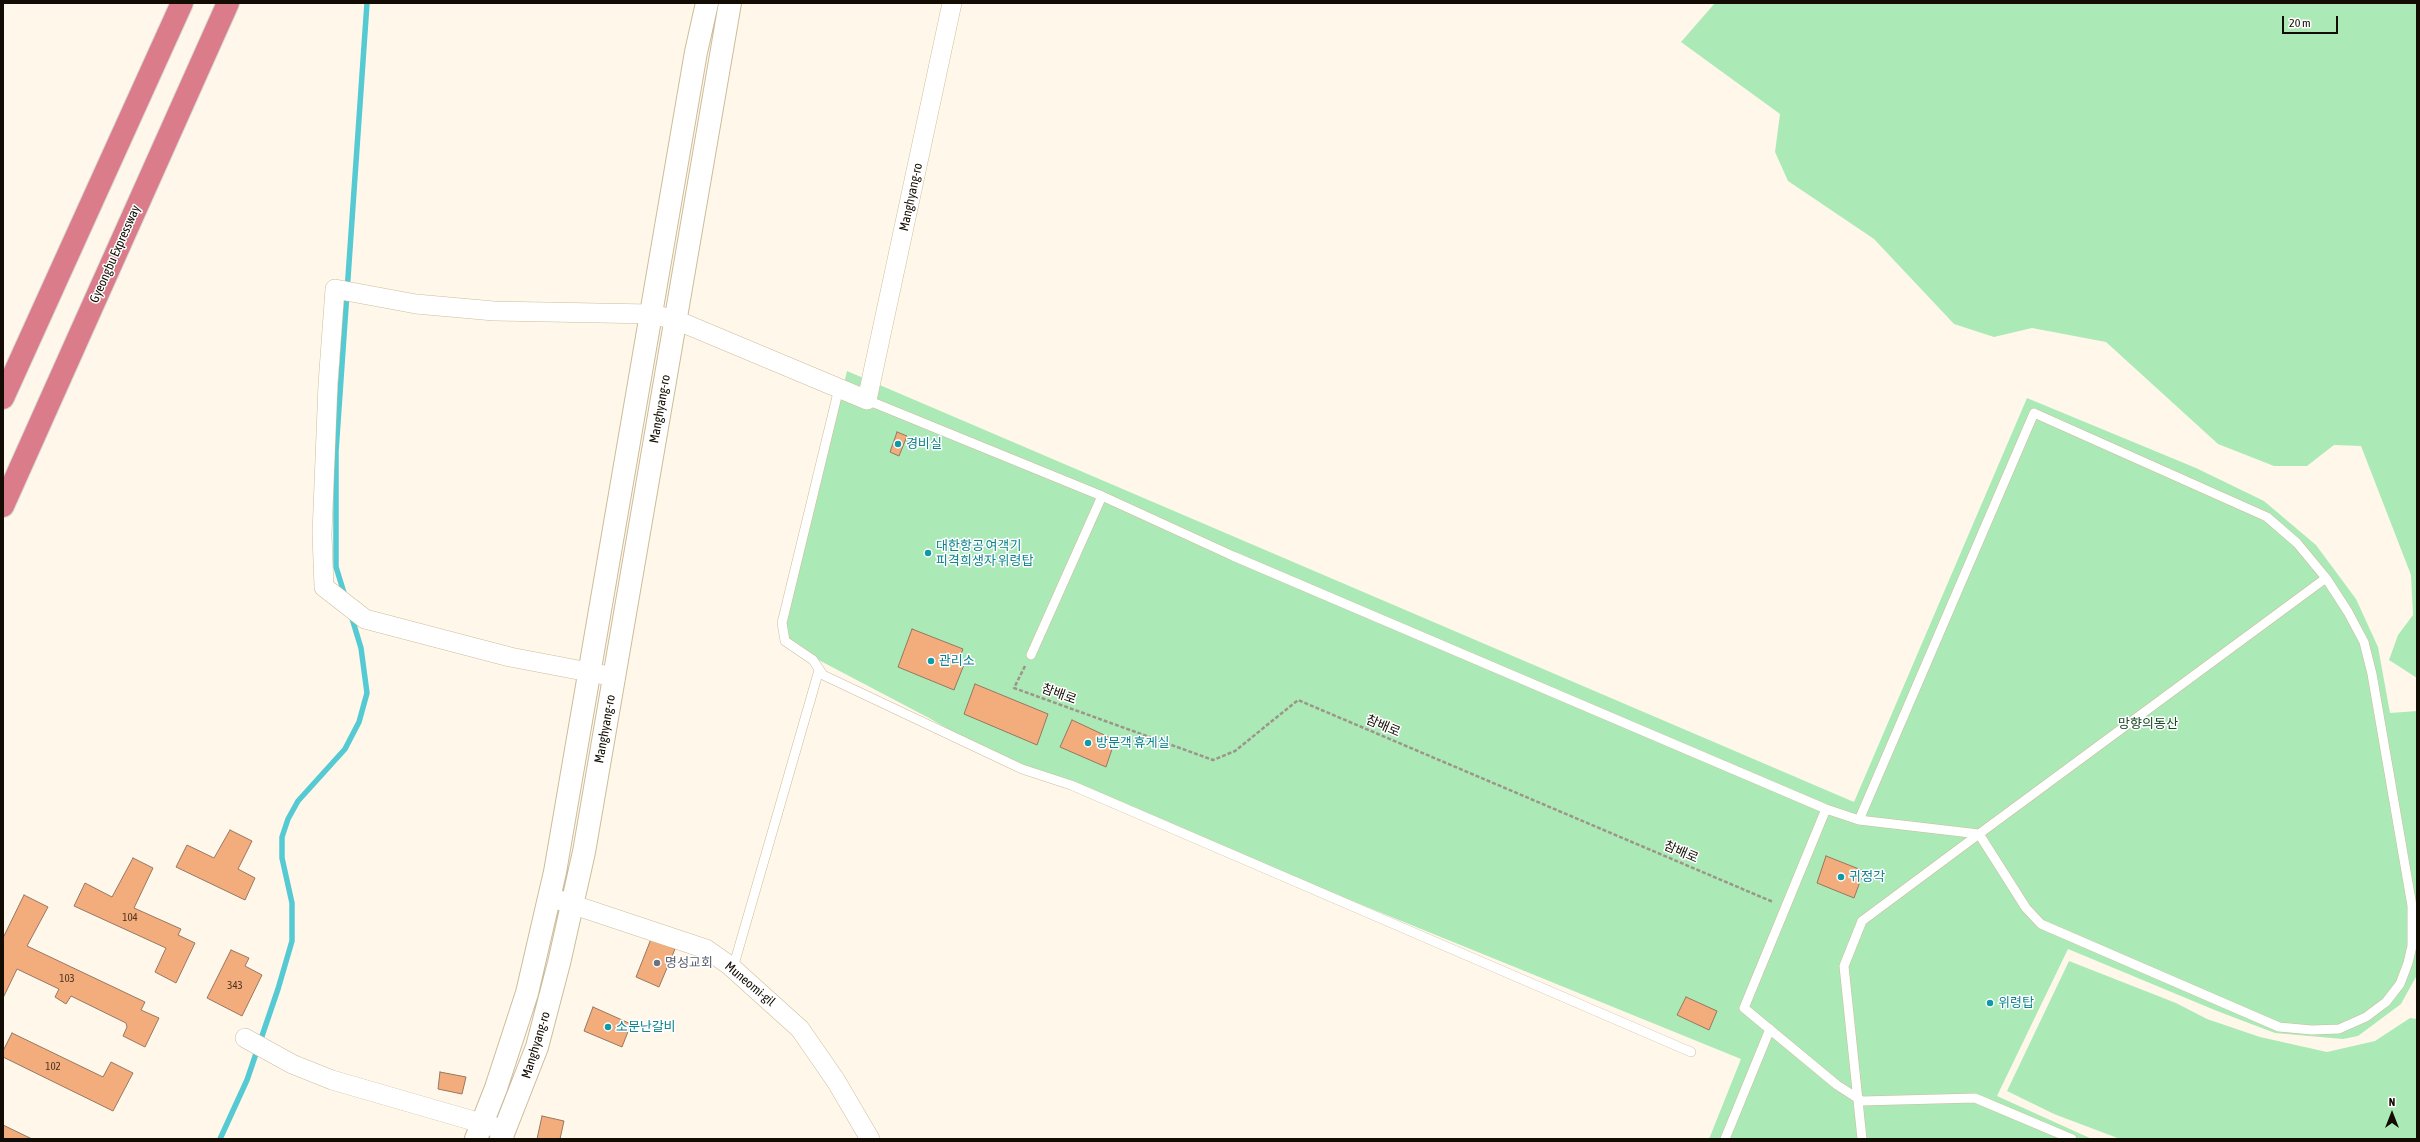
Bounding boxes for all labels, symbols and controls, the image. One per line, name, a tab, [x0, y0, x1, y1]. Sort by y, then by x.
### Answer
scale bar	[2284, 8, 2340, 34]
text: 20 m	[2289, 16, 2311, 30]
street label: Manghyang-ro	[896, 161, 926, 233]
street label: Gyeongbu Expressway	[87, 203, 143, 305]
street label: Manghyang-ro	[646, 374, 674, 444]
place label: 경비실	[906, 436, 942, 452]
marker: 경비실	[893, 439, 903, 449]
place label: 대한항공 여객기 피격희생자 위령탑	[936, 538, 1033, 569]
marker: 대한항공 여객기 피격희생자 위령탑	[923, 548, 933, 558]
place label: 관리소	[939, 653, 975, 669]
marker: 관리소	[926, 656, 936, 666]
street label: 참배로	[1039, 681, 1079, 707]
street label: Manghyang-ro	[591, 694, 619, 764]
street label: 참배로	[1363, 712, 1403, 740]
park label: 망향의동산	[2118, 716, 2178, 732]
place label: 방문객 휴게실	[1096, 735, 1170, 751]
marker: 방문객 휴게실	[1083, 738, 1093, 748]
street label: 참배로	[1661, 838, 1701, 866]
place label: 귀정각	[1849, 869, 1885, 885]
marker: 귀정각	[1836, 872, 1846, 882]
house number: 104	[122, 911, 138, 925]
place label: 명성교회	[665, 955, 713, 971]
marker: 명성교회	[652, 958, 662, 968]
street label: Muneomi-gil	[722, 958, 778, 1010]
house number: 103	[59, 972, 75, 986]
house number: 343	[227, 979, 243, 993]
place label: 위령탑	[1998, 995, 2034, 1011]
marker: 위령탑	[1985, 998, 1995, 1008]
street label: Manghyang-ro	[518, 1010, 554, 1080]
place label: 소문난갈비	[616, 1019, 676, 1035]
marker: 소문난갈비	[603, 1022, 613, 1032]
house number: 102	[45, 1060, 61, 1074]
north arrow	[2372, 1094, 2412, 1134]
text: N	[2389, 1096, 2395, 1108]

